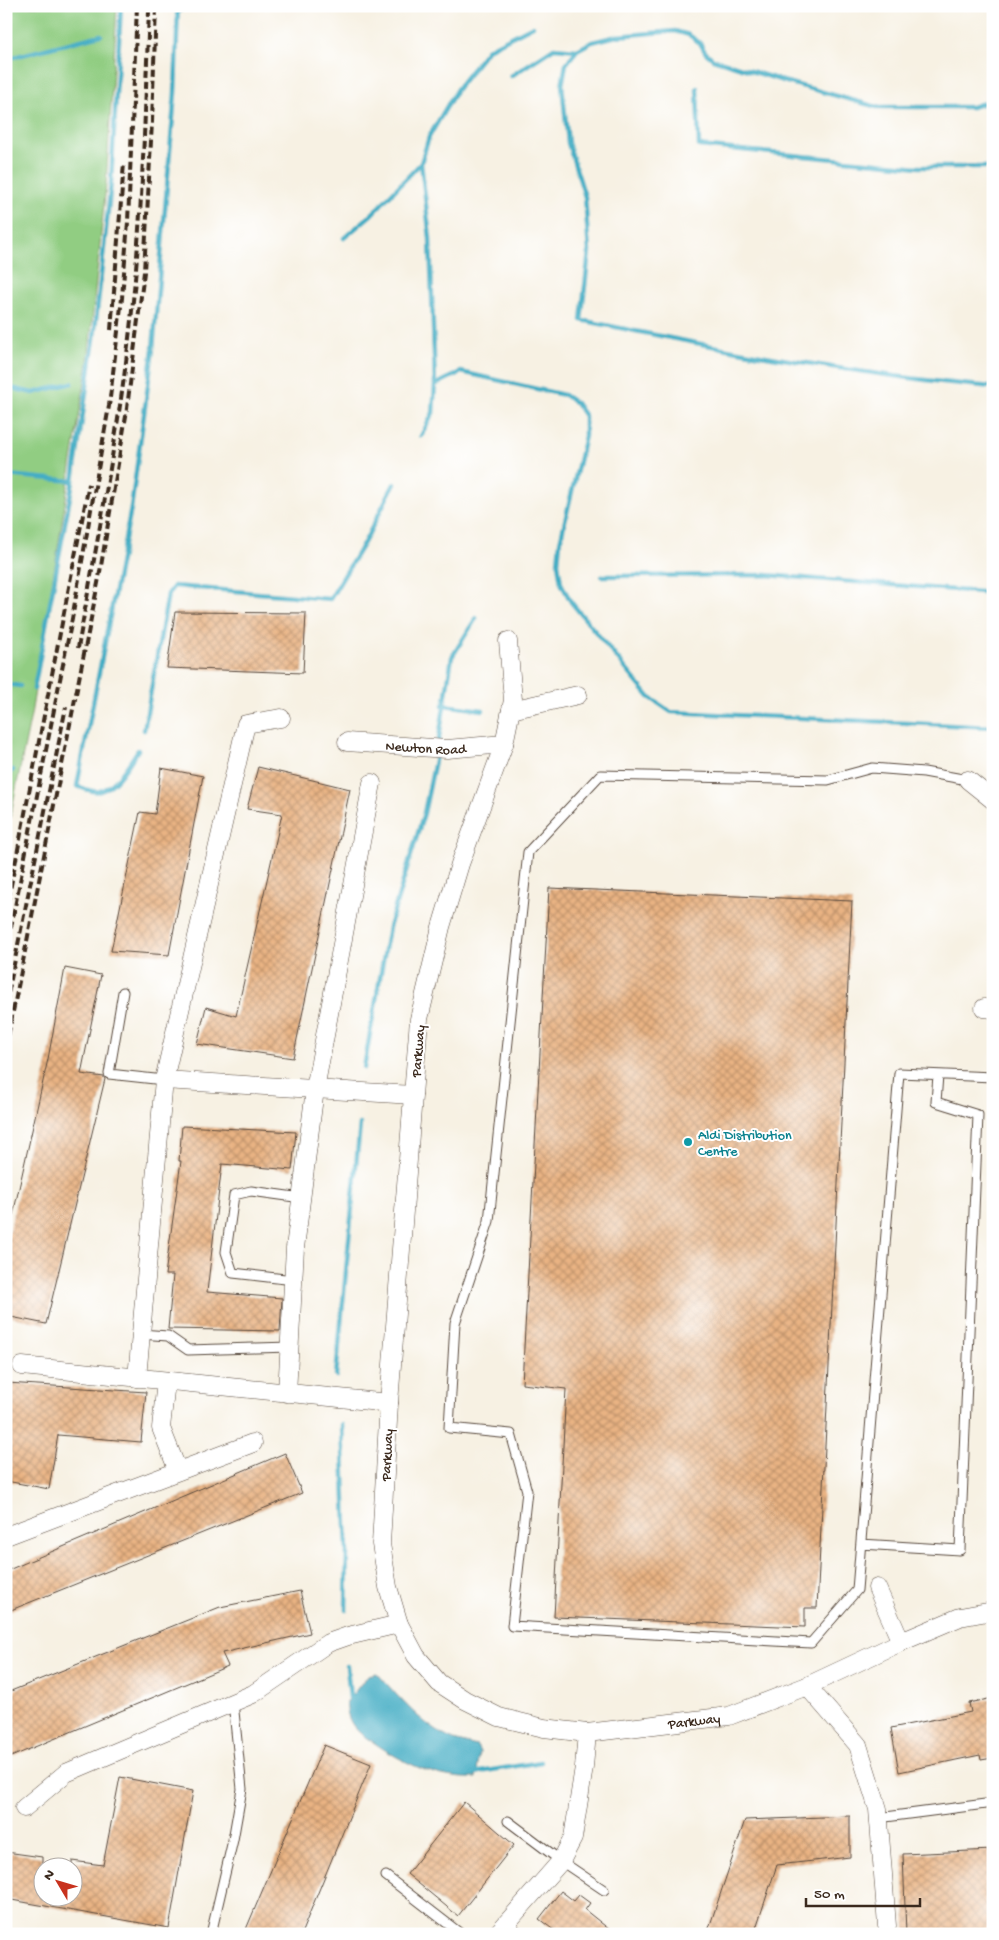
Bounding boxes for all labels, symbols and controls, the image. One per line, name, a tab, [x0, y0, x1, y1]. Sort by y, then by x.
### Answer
street label: Newton Road	[385, 739, 469, 760]
street label: Parkway	[409, 1024, 430, 1079]
place label: Aldi Distribution Centre	[698, 1128, 792, 1161]
marker: Aldi Distribution Centre	[682, 1136, 694, 1148]
street label: Parkway	[379, 1429, 398, 1483]
street label: Parkway	[666, 1711, 721, 1734]
north arrow	[32, 1858, 82, 1908]
text: N	[40, 1867, 59, 1884]
scale bar	[806, 1875, 920, 1907]
text: 50 m	[814, 1886, 845, 1904]

